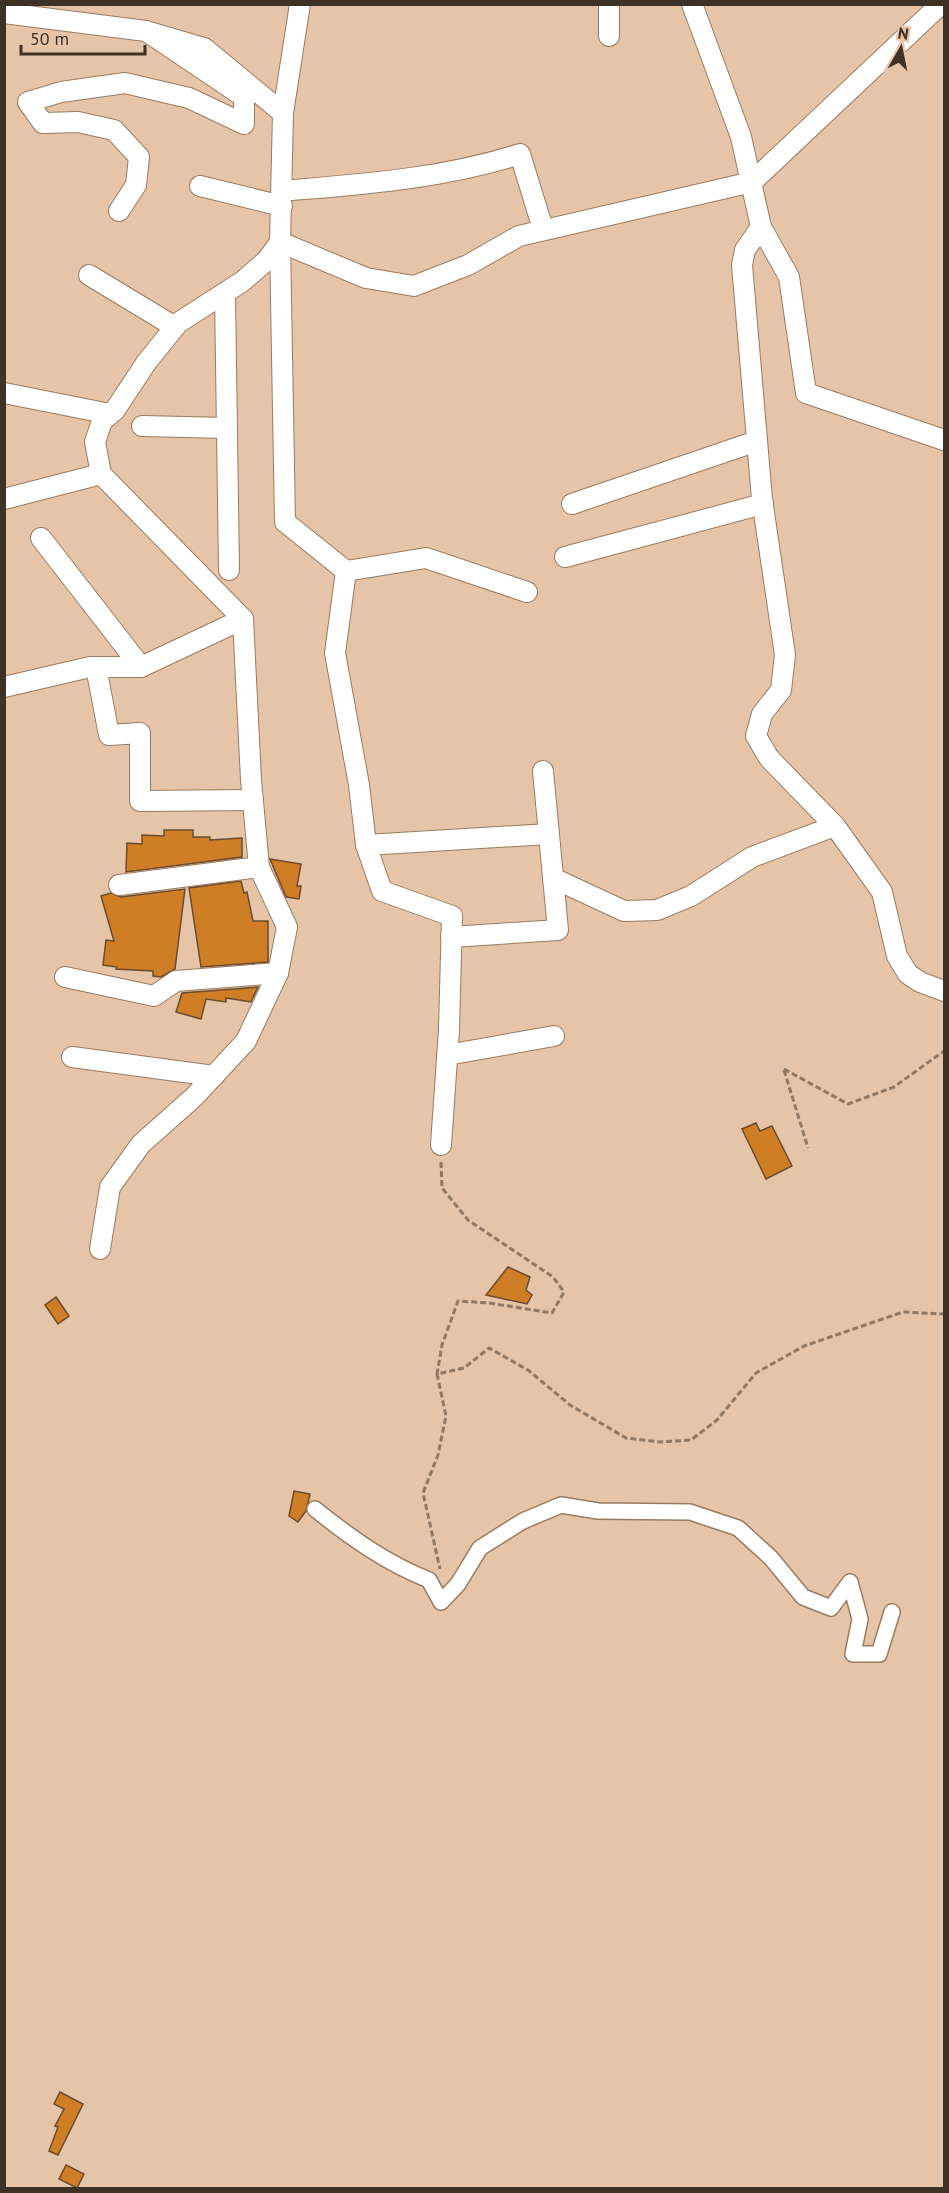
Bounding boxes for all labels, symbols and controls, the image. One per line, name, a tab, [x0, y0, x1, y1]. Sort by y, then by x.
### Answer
scale bar	[21, 18, 146, 56]
north arrow	[871, 18, 931, 78]
text: N	[897, 22, 910, 44]
text: 50 m	[30, 27, 69, 50]

